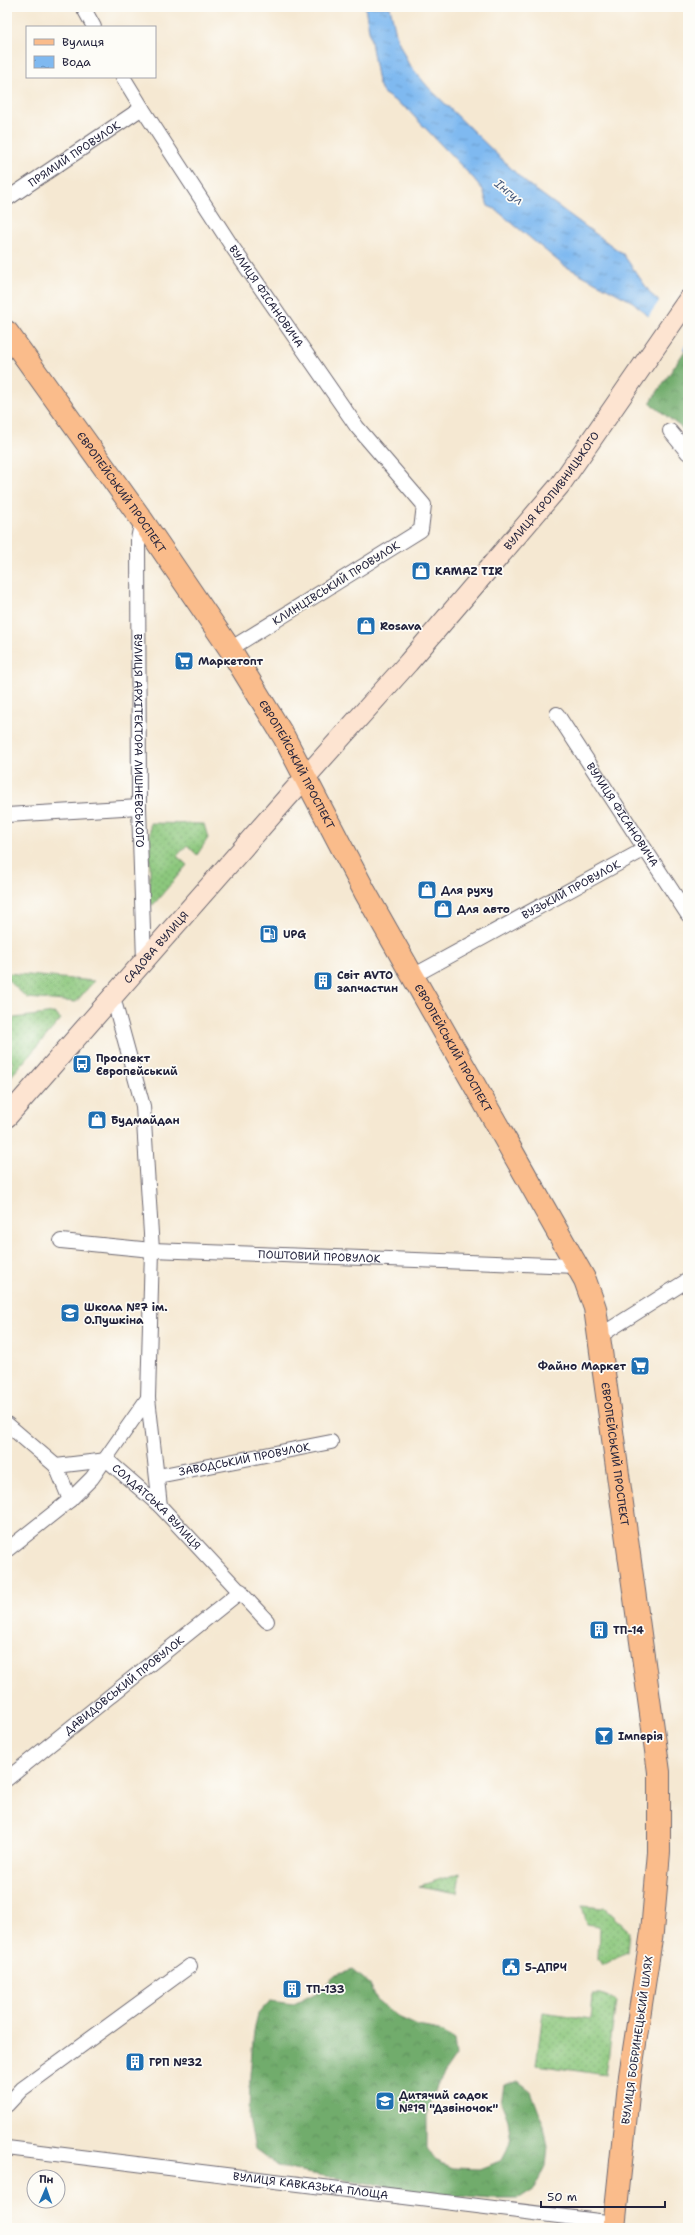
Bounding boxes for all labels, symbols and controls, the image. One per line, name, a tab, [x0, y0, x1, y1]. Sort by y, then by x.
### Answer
legend	[26, 26, 156, 78]
text: Вулиця	[62, 34, 104, 50]
text: Вода	[62, 54, 91, 70]
street label: ПРЯМИЙ ПРОВУЛОК	[26, 118, 123, 190]
water label: Інгул	[491, 175, 527, 209]
street label: ВУЛИЦЯ ФІСАНОВИЧА	[225, 242, 307, 351]
street label: ЄВРОПЕЙСЬКИЙ ПРОСПЕКТ	[73, 429, 169, 556]
street label: ВУЛИЦЯ КРОПИВНИЦЬКОГО	[501, 429, 603, 554]
street label: КЛИНЦІВСЬКИЙ ПРОВУЛОК	[269, 537, 403, 629]
shop icon: KAMAZ TIR	[410, 560, 432, 582]
place label: KAMAZ TIR	[435, 564, 503, 579]
shop icon: Rosava	[355, 615, 377, 637]
place label: Rosava	[380, 619, 422, 634]
street label: ВУЛИЦЯ АРХІТЕКТОРА ЛИШНЕВСЬКОГО	[130, 634, 147, 848]
supermarket icon: Маркетопт	[173, 650, 195, 672]
place label: Маркетопт	[198, 654, 263, 669]
street label: ЄВРОПЕЙСЬКИЙ ПРОСПЕКТ	[255, 697, 338, 832]
street label: ВУЛИЦЯ ФІСАНОВИЧА	[583, 760, 662, 870]
street label: ВУЗЬКИЙ ПРОВУЛОК	[519, 857, 623, 923]
shop icon: Для руху	[416, 879, 438, 901]
place label: Для руху	[441, 883, 494, 898]
shop icon: Для авто	[432, 898, 454, 920]
place label: Для авто	[457, 902, 510, 917]
street label: САДОВА ВУЛИЦЯ	[121, 908, 192, 987]
fuel station icon: UPG	[258, 923, 280, 945]
place label: UPG	[283, 927, 306, 942]
place label: Світ AVTO запчастин	[337, 968, 398, 996]
building icon: Світ AVTO запчастин	[312, 970, 334, 992]
street label: ЄВРОПЕЙСЬКИЙ ПРОСПЕКТ	[411, 981, 495, 1115]
place label: Проспект Європейський	[96, 1051, 178, 1079]
bus stop icon: Проспект Європейський	[71, 1053, 93, 1075]
shop icon: Будмайдан	[86, 1109, 108, 1131]
place label: Будмайдан	[111, 1113, 180, 1128]
street label: ПОШТОВИЙ ПРОВУЛОК	[258, 1247, 381, 1267]
place label: Школа №7 ім. О.Пушкіна	[84, 1300, 168, 1328]
school or university icon: Школа №7 ім. О.Пушкіна	[59, 1302, 81, 1324]
supermarket icon: Файно Маркет	[629, 1355, 651, 1377]
place label: Файно Маркет	[538, 1359, 626, 1374]
street label: ЄВРОПЕЙСЬКИЙ ПРОСПЕКТ	[597, 1381, 632, 1527]
street label: ЗАВОДСЬКИЙ ПРОВУЛОК	[177, 1439, 311, 1480]
street label: СОЛДАТСЬКА ВУЛИЦЯ	[109, 1461, 204, 1553]
building icon: ТП-14	[588, 1619, 610, 1641]
place label: ТП-14	[613, 1623, 644, 1638]
street label: ДАВИДОВСЬКИЙ ПРОВУЛОК	[61, 1633, 187, 1738]
bar icon: Імперія	[593, 1725, 615, 1747]
place label: Імперія	[618, 1729, 664, 1744]
street label: ВУЛИЦЯ БОБРИНЕЦЬКИЙ ШЛЯХ	[617, 1955, 657, 2125]
public building icon: 5-ДПРЧ	[500, 1956, 522, 1978]
place label: 5-ДПРЧ	[525, 1960, 567, 1975]
building icon: ТП-133	[281, 1978, 303, 2000]
place label: ТП-133	[306, 1982, 345, 1997]
building icon: ГРП №32	[124, 2051, 146, 2073]
place label: ГРП №32	[149, 2055, 203, 2070]
place label: Дитячий садок №19 "Дзвіночок"	[399, 2088, 499, 2116]
school or university icon: Дитячий садок №19 "Дзвіночок"	[374, 2090, 396, 2112]
north arrow	[26, 2169, 66, 2209]
street label: ВУЛИЦЯ КАВКАЗЬКА ПЛОЩА	[232, 2169, 389, 2203]
text: Пн	[39, 2172, 54, 2187]
scale bar	[541, 2183, 665, 2209]
text: 50 m	[547, 2189, 577, 2205]

